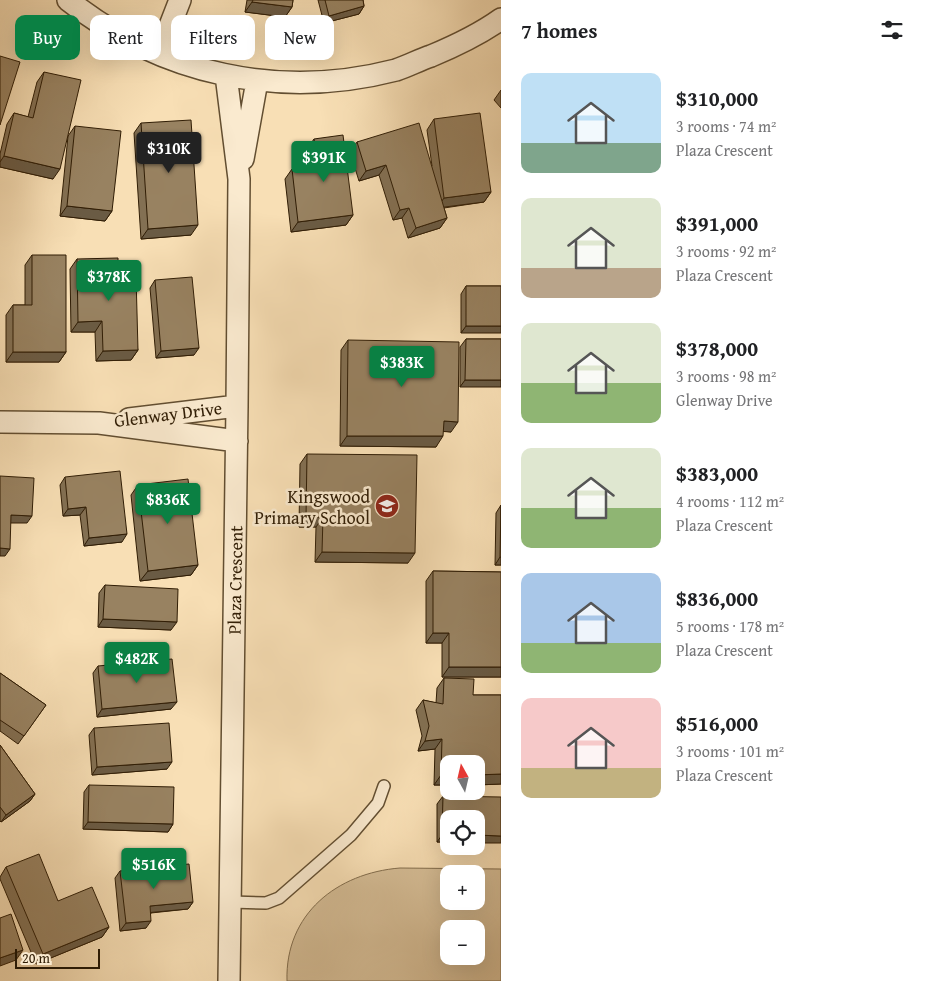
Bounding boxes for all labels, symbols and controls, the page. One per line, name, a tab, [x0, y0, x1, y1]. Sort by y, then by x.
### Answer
chip: Buy	[15, 15, 80, 60]
chip: Rent	[90, 15, 161, 60]
chip: Filters	[171, 15, 255, 60]
chip: New	[265, 15, 334, 60]
text: 7 homes	[521, 15, 597, 46]
icon: filters	[878, 16, 906, 44]
text: $310,000	[676, 83, 758, 114]
icon: home	[561, 93, 621, 153]
text: 3 rooms · 74 m²	[676, 114, 776, 138]
pin: $310K	[134, 132, 204, 174]
text: $310K	[147, 136, 191, 160]
text: Plaza Crescent	[676, 138, 773, 162]
pin: $391K	[289, 140, 359, 183]
text: $391K	[302, 145, 346, 169]
text: $391,000	[676, 208, 758, 239]
icon: home	[561, 218, 621, 278]
text: 3 rooms · 92 m²	[676, 239, 776, 263]
pin: $378K	[74, 260, 144, 302]
text: Plaza Crescent	[676, 263, 773, 287]
text: $378K	[87, 264, 131, 288]
text: $378,000	[676, 333, 758, 364]
icon: home	[561, 343, 621, 403]
pin: $383K	[367, 346, 437, 388]
text: $383K	[380, 350, 424, 374]
text: 3 rooms · 98 m²	[676, 364, 776, 388]
text: Glenway Drive	[676, 388, 772, 412]
street label: Glenway Drive	[112, 394, 224, 434]
text: $383,000	[676, 458, 758, 489]
icon: home	[561, 468, 621, 528]
pin: $836K	[133, 482, 203, 525]
place label: Kingswood Primary School	[254, 483, 370, 531]
text: $836K	[146, 487, 190, 511]
text: 4 rooms · 112 m²	[676, 489, 784, 513]
school or university icon: Kingswood Primary School	[374, 493, 400, 519]
text: Plaza Crescent	[676, 513, 773, 537]
street label: Plaza Crescent	[221, 525, 249, 635]
text: $836,000	[676, 583, 758, 614]
icon: home	[561, 593, 621, 653]
text: 5 rooms · 178 m²	[676, 614, 784, 638]
text: Plaza Crescent	[676, 638, 773, 662]
pin: $482K	[102, 642, 172, 684]
text: $482K	[115, 646, 159, 670]
text: $516,000	[676, 708, 758, 739]
icon: home	[561, 718, 621, 778]
text: 3 rooms · 101 m²	[676, 739, 784, 763]
north arrow	[440, 755, 485, 800]
map controls	[440, 755, 485, 965]
text: Plaza Crescent	[676, 763, 773, 787]
button: locate	[440, 810, 485, 855]
pin: $516K	[119, 848, 189, 890]
text: $516K	[132, 852, 176, 876]
button: +	[440, 865, 485, 910]
button: −	[440, 920, 485, 965]
scale bar	[15, 946, 100, 969]
text: 20 m	[22, 948, 50, 968]

